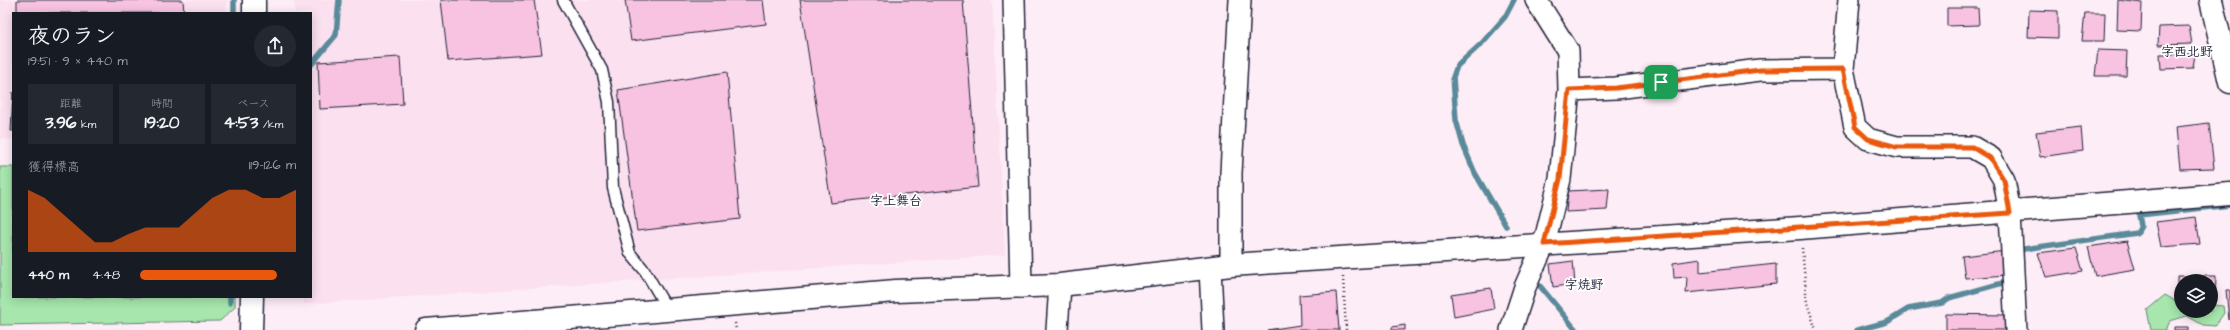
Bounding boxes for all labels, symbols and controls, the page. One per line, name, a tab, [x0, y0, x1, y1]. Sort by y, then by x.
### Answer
text: 夜のラン	[28, 21, 116, 52]
button: share	[254, 25, 296, 67]
district label: 字西北野	[2161, 43, 2213, 61]
text: 19:51 · 9 × 440 m	[28, 52, 128, 70]
pin	[1644, 65, 1678, 99]
icon: arrive	[1650, 71, 1672, 93]
text: 距離	[60, 96, 82, 111]
text: 時間	[151, 96, 173, 111]
text: ペース	[237, 96, 270, 111]
text: 3.96	[45, 111, 76, 135]
text: 19:20	[144, 111, 180, 135]
text: 4:53	[223, 111, 259, 135]
text: km	[76, 117, 96, 132]
text: /km	[259, 117, 283, 132]
text: 119–126 m	[249, 156, 296, 174]
text: 獲得標高	[28, 158, 80, 176]
district label: 字上舞台	[870, 192, 922, 210]
text: 440 m	[28, 266, 69, 284]
text: 4:48	[92, 266, 120, 284]
map controls	[2174, 274, 2218, 318]
button: layers	[2174, 274, 2218, 318]
district label: 字焼野	[1564, 276, 1604, 294]

